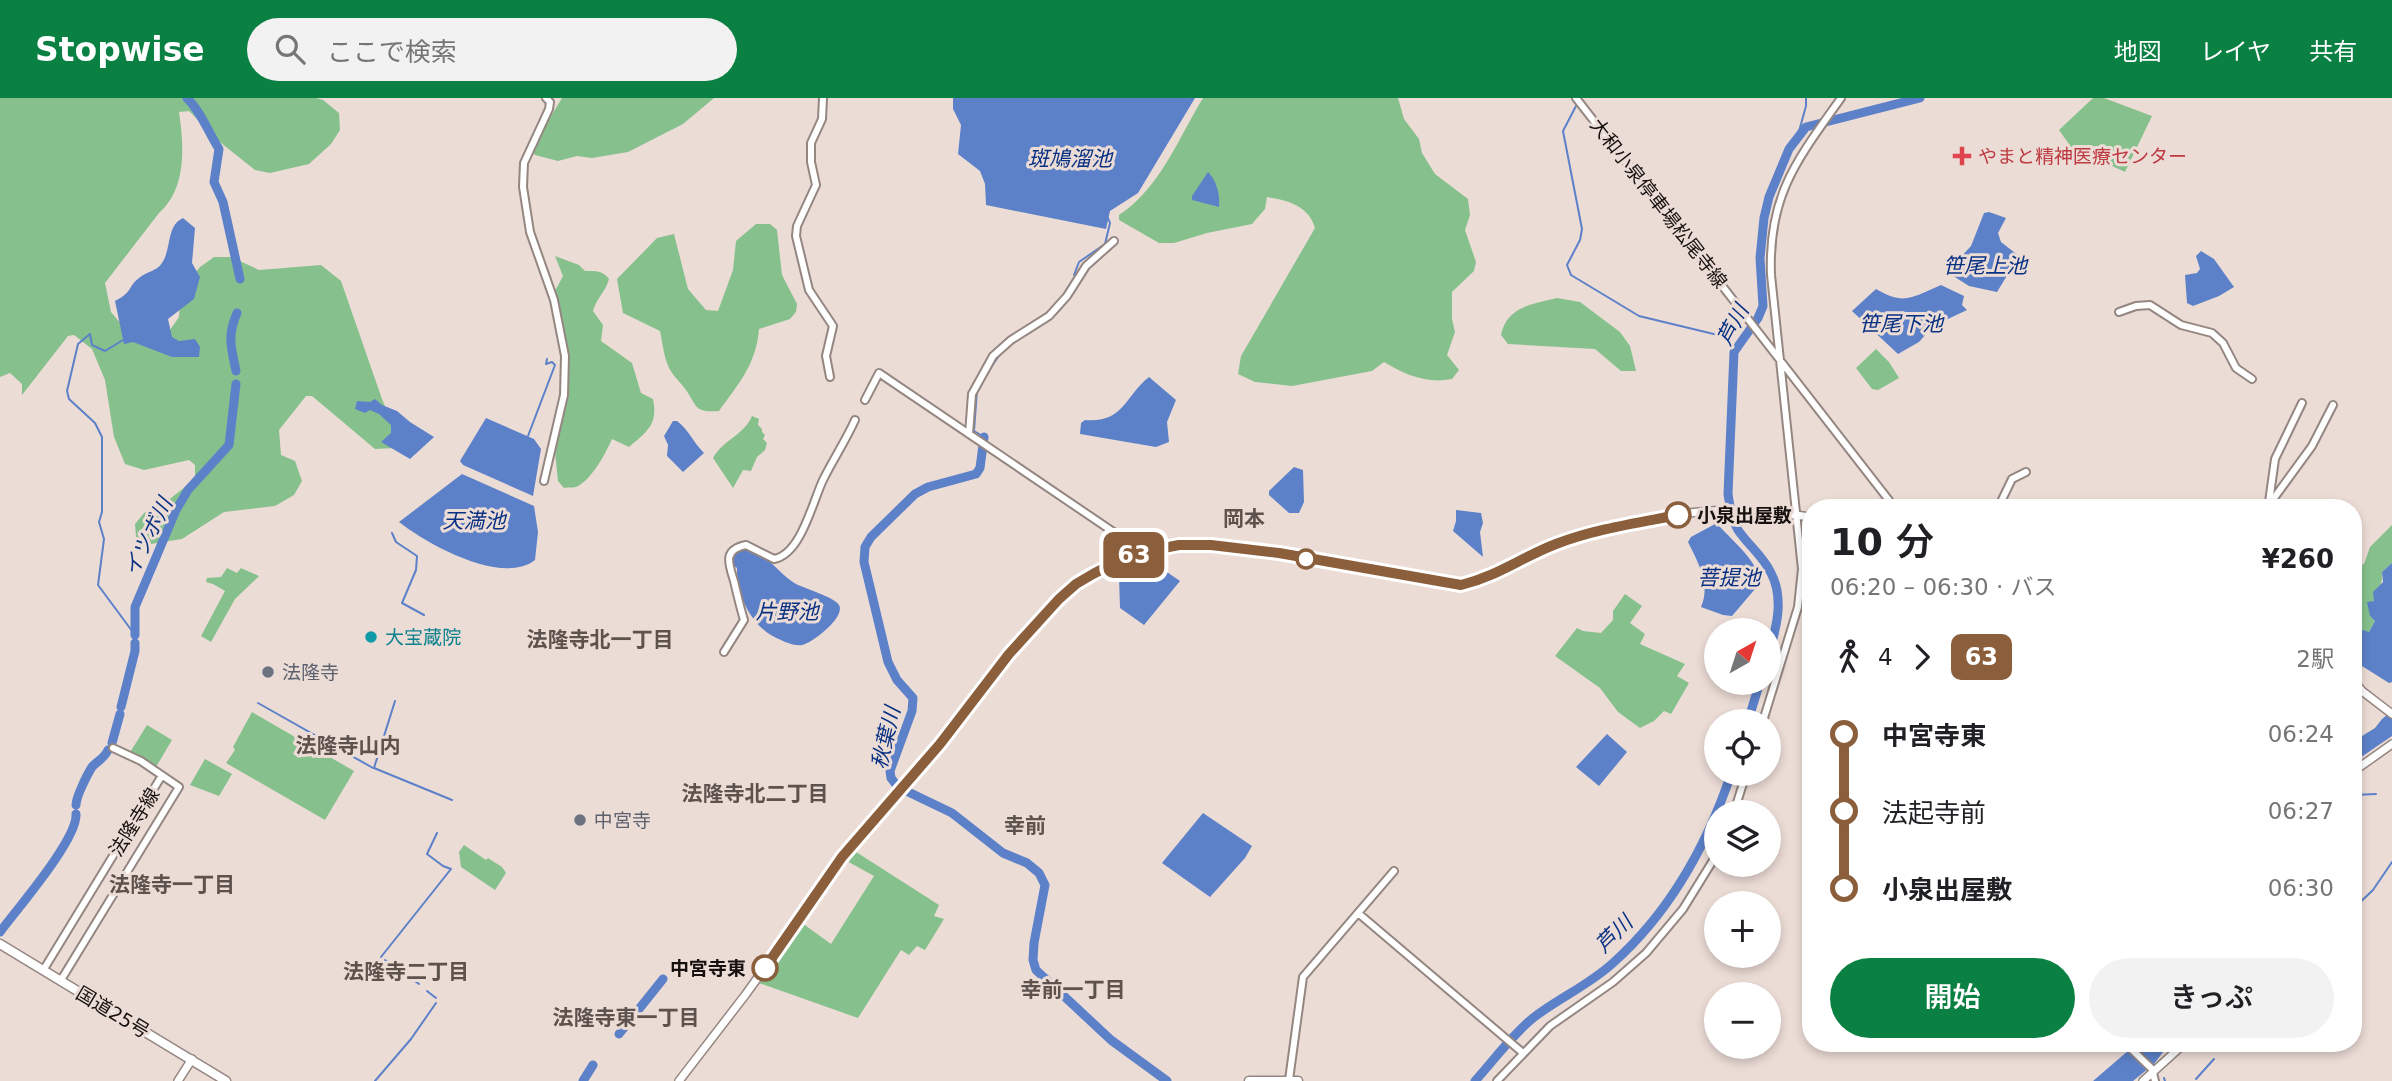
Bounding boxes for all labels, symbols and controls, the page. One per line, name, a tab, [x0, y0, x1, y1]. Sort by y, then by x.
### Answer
search box	[247, 18, 737, 81]
text: Stopwise	[35, 30, 205, 69]
icon: search	[271, 30, 309, 68]
text: ここで検索	[327, 37, 457, 67]
text: 地図	[2114, 38, 2162, 66]
text: レイヤ	[2200, 38, 2271, 66]
text: 共有	[2309, 38, 2357, 66]
street label: 大和小泉停車場松尾寺線	[1586, 114, 1732, 292]
place label: やまと精神医療センター	[1978, 145, 2187, 167]
marker: やまと精神医療センター	[1952, 146, 1972, 166]
water label: 斑鳩溜池	[1028, 147, 1114, 171]
water label: 笹尾上池	[1943, 254, 2029, 278]
water label: 芦川	[1713, 299, 1754, 349]
water label: 笹尾下池	[1859, 312, 1945, 336]
water label: イツボ川	[119, 492, 178, 580]
marker: 小泉出屋敷	[1665, 502, 1691, 528]
place label: 小泉出屋敷	[1697, 504, 1792, 526]
district label: 岡本	[1223, 507, 1265, 531]
water label: 天満池	[443, 509, 507, 533]
text: 10 分	[1830, 520, 1934, 564]
line badge: 63	[1102, 532, 1166, 578]
text: 63	[1117, 541, 1151, 569]
text: ¥260	[2262, 544, 2334, 574]
unlabelled marker	[1296, 549, 1316, 569]
water label: 菩提池	[1698, 566, 1762, 590]
text: 06:20 – 06:30 · バス	[1830, 574, 2057, 600]
water label: 片野池	[756, 600, 820, 624]
north arrow	[1704, 618, 1782, 695]
map controls	[1704, 618, 1781, 1059]
place label: 大宝蔵院	[385, 626, 461, 648]
district label: 法隆寺北一丁目	[527, 628, 674, 652]
marker: 大宝蔵院	[363, 629, 379, 645]
icon: walk	[1830, 638, 1868, 676]
icon: forward	[1903, 638, 1941, 676]
text: 63	[1965, 643, 1998, 671]
text: 4	[1878, 644, 1893, 670]
text: 2駅	[2296, 646, 2334, 672]
place label: 法隆寺	[282, 661, 339, 683]
marker: 法隆寺	[260, 664, 276, 680]
water label: 秋葉川	[867, 703, 905, 771]
button: locate	[1704, 709, 1781, 786]
text: 中宮寺東	[1882, 721, 1986, 751]
text: 06:24	[2268, 721, 2334, 747]
district label: 法隆寺山内	[296, 734, 401, 758]
district label: 法隆寺北二丁目	[682, 782, 829, 806]
street label: 法隆寺線	[105, 784, 163, 860]
text: 法起寺前	[1882, 798, 1986, 828]
text: 06:27	[2268, 798, 2334, 824]
button: layers	[1704, 800, 1781, 877]
place label: 中宮寺	[594, 809, 651, 831]
marker: 中宮寺	[572, 812, 588, 828]
district label: 幸前	[1004, 814, 1046, 838]
district label: 法隆寺一丁目	[109, 873, 235, 897]
text: 小泉出屋敷	[1882, 875, 2012, 905]
text: 06:30	[2268, 875, 2334, 901]
button: +	[1704, 891, 1781, 968]
water label: 芦川	[1591, 909, 1639, 957]
marker: 中宮寺東	[752, 955, 778, 981]
place label: 中宮寺東	[670, 957, 746, 979]
button: 開始	[1830, 958, 2075, 1038]
button: きっぷ	[2089, 958, 2334, 1038]
district label: 法隆寺二丁目	[343, 960, 469, 984]
district label: 幸前一丁目	[1021, 978, 1126, 1002]
street label: 国道25号	[73, 982, 153, 1042]
button: −	[1704, 982, 1781, 1059]
district label: 法隆寺東一丁目	[553, 1006, 700, 1030]

